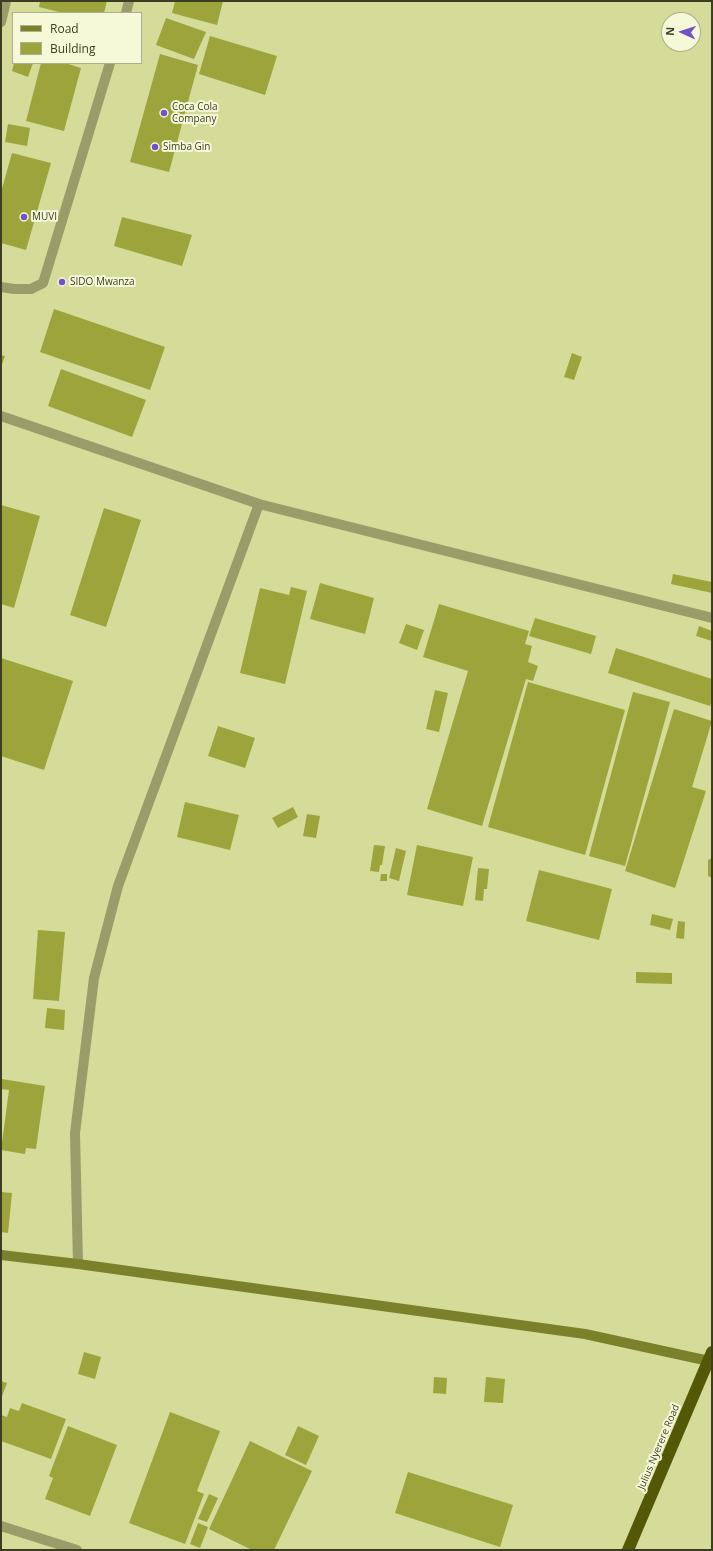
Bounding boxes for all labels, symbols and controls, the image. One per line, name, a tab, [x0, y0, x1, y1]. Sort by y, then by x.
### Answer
legend	[12, 12, 142, 64]
north arrow	[661, 12, 701, 52]
text: Road	[50, 20, 79, 37]
text: N	[662, 27, 677, 36]
text: Building	[50, 40, 95, 57]
place label: Coca Cola Company	[172, 101, 218, 124]
marker: Coca Cola Company	[159, 108, 169, 118]
place label: Simba Gin	[163, 141, 210, 153]
marker: Simba Gin	[150, 142, 160, 152]
place label: MUVI	[32, 211, 57, 223]
marker: MUVI	[19, 212, 29, 222]
place label: SIDO Mwanza	[70, 276, 135, 288]
marker: SIDO Mwanza	[57, 277, 67, 287]
street label: Julius Nyerere Road	[636, 1403, 682, 1491]

